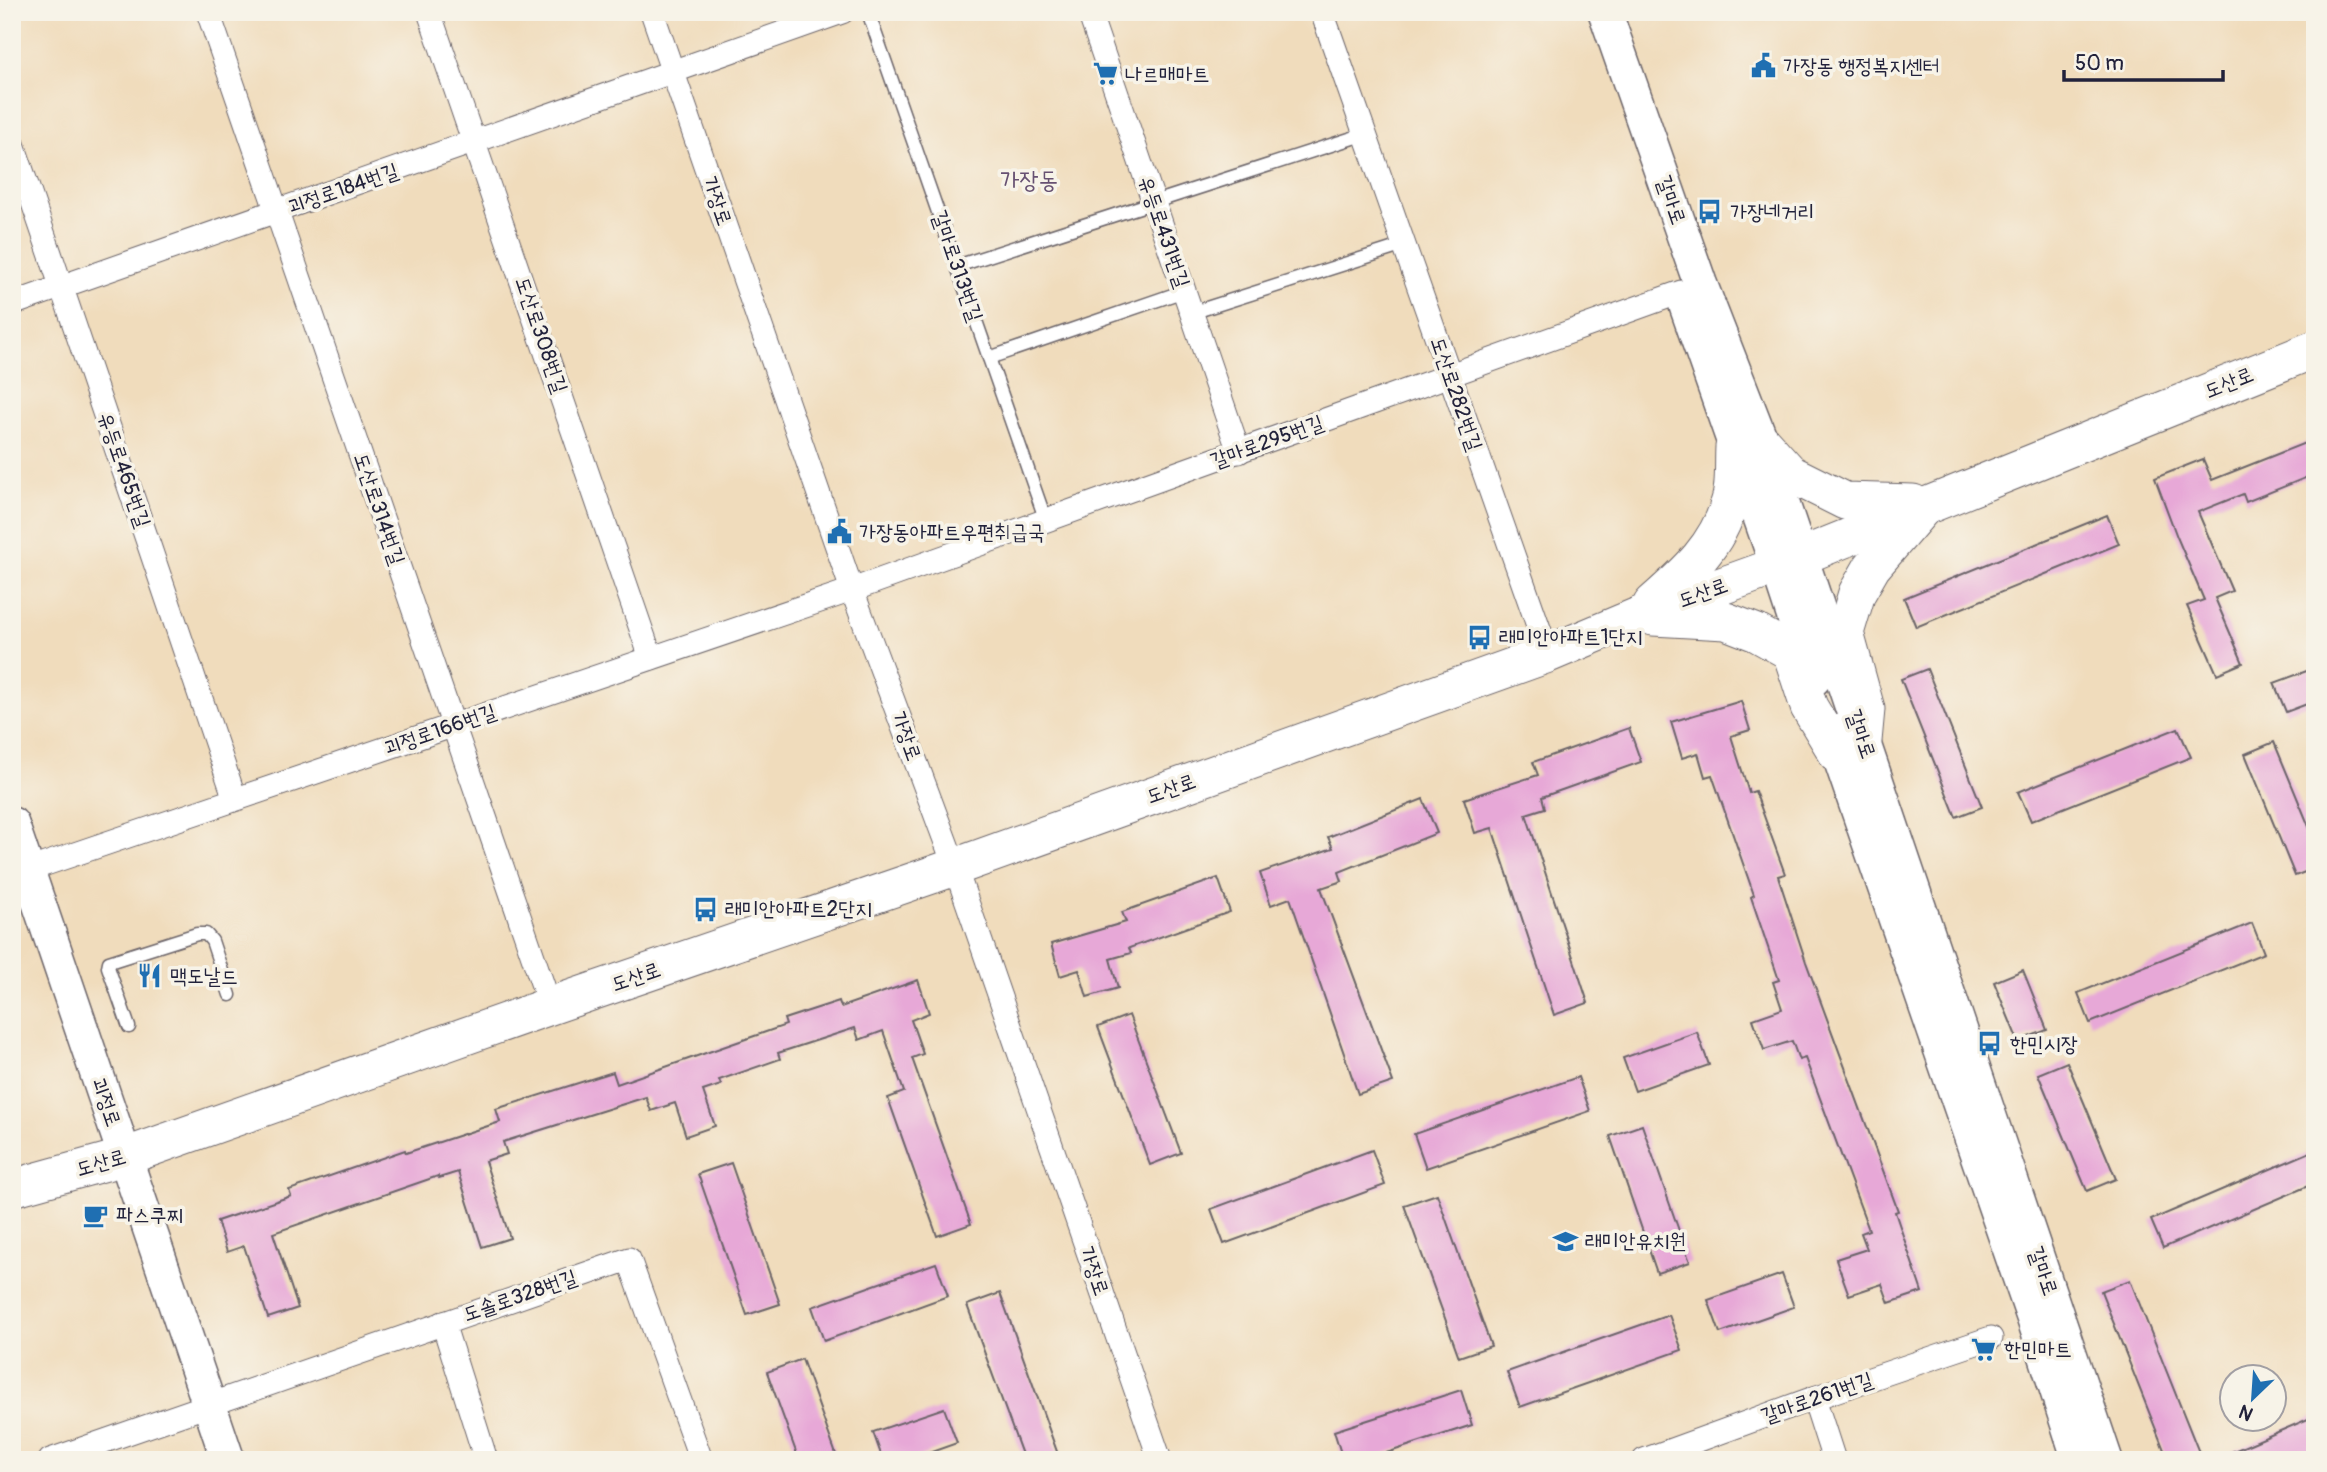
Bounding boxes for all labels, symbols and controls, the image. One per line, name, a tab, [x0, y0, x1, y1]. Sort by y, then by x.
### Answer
scale bar	[2064, 38, 2224, 82]
text: 50 m	[2075, 50, 2124, 77]
public building icon: 가장동 행정복지센터	[1749, 52, 1777, 80]
place label: 가장동 행정복지센터	[1783, 53, 1940, 80]
supermarket icon: 나르매마트	[1091, 60, 1119, 88]
place label: 나르매마트	[1125, 61, 1210, 88]
street label: 괴정로184번길	[284, 157, 402, 221]
district label: 가장동	[1000, 166, 1058, 195]
street label: 유등로431번길	[1132, 172, 1196, 292]
street label: 갈마로	[1650, 172, 1692, 228]
street label: 가장로	[696, 173, 738, 229]
bus stop icon: 가장네거리	[1696, 198, 1724, 226]
place label: 가장네거리	[1730, 199, 1815, 226]
street label: 갈마로313번길	[925, 207, 989, 325]
street label: 도산로308번길	[509, 273, 574, 397]
street label: 도산로282번길	[1424, 334, 1488, 455]
street label: 도산로	[2200, 361, 2258, 405]
street label: 유등로465번길	[92, 409, 156, 531]
street label: 갈마로295번길	[1207, 409, 1327, 475]
street label: 도산로314번길	[347, 449, 411, 569]
public building icon: 가장동아파트우편취급국	[825, 518, 853, 546]
place label: 가장동아파트우편취급국	[859, 519, 1045, 546]
street label: 도산로	[1675, 572, 1731, 614]
bus stop icon: 래미안아파트1단지	[1465, 623, 1493, 651]
place label: 래미안아파트1단지	[1499, 624, 1642, 651]
street label: 괴정로166번길	[380, 698, 500, 762]
street label: 갈마로	[1840, 706, 1882, 762]
street label: 가장로	[885, 708, 927, 764]
street label: 도산로	[1143, 768, 1199, 810]
bus stop icon: 래미안아파트2단지	[691, 895, 719, 923]
place label: 래미안아파트2단지	[725, 896, 872, 923]
street label: 도산로	[608, 956, 664, 998]
restaurant icon: 맥도날드	[136, 962, 164, 990]
place label: 맥도날드	[170, 963, 238, 990]
bus stop icon: 한민시장	[1976, 1030, 2004, 1058]
place label: 한민시장	[2010, 1031, 2078, 1058]
street label: 괴정로	[85, 1074, 127, 1130]
street label: 도산로	[73, 1143, 129, 1183]
cafe icon: 파스쿠찌	[82, 1201, 110, 1229]
place label: 파스쿠찌	[116, 1202, 184, 1229]
school or university icon: 래미안유치원	[1551, 1227, 1579, 1255]
place label: 래미안유치원	[1585, 1228, 1686, 1255]
street label: 가장로	[1073, 1243, 1115, 1299]
street label: 갈마로	[2022, 1243, 2064, 1299]
street label: 도솔로328번길	[460, 1264, 581, 1328]
supermarket icon: 한민마트	[1970, 1335, 1998, 1363]
place label: 한민마트	[2004, 1336, 2072, 1363]
north arrow	[2218, 1364, 2288, 1434]
street label: 갈마로261번길	[1757, 1366, 1877, 1430]
text: N	[2235, 1399, 2257, 1426]

